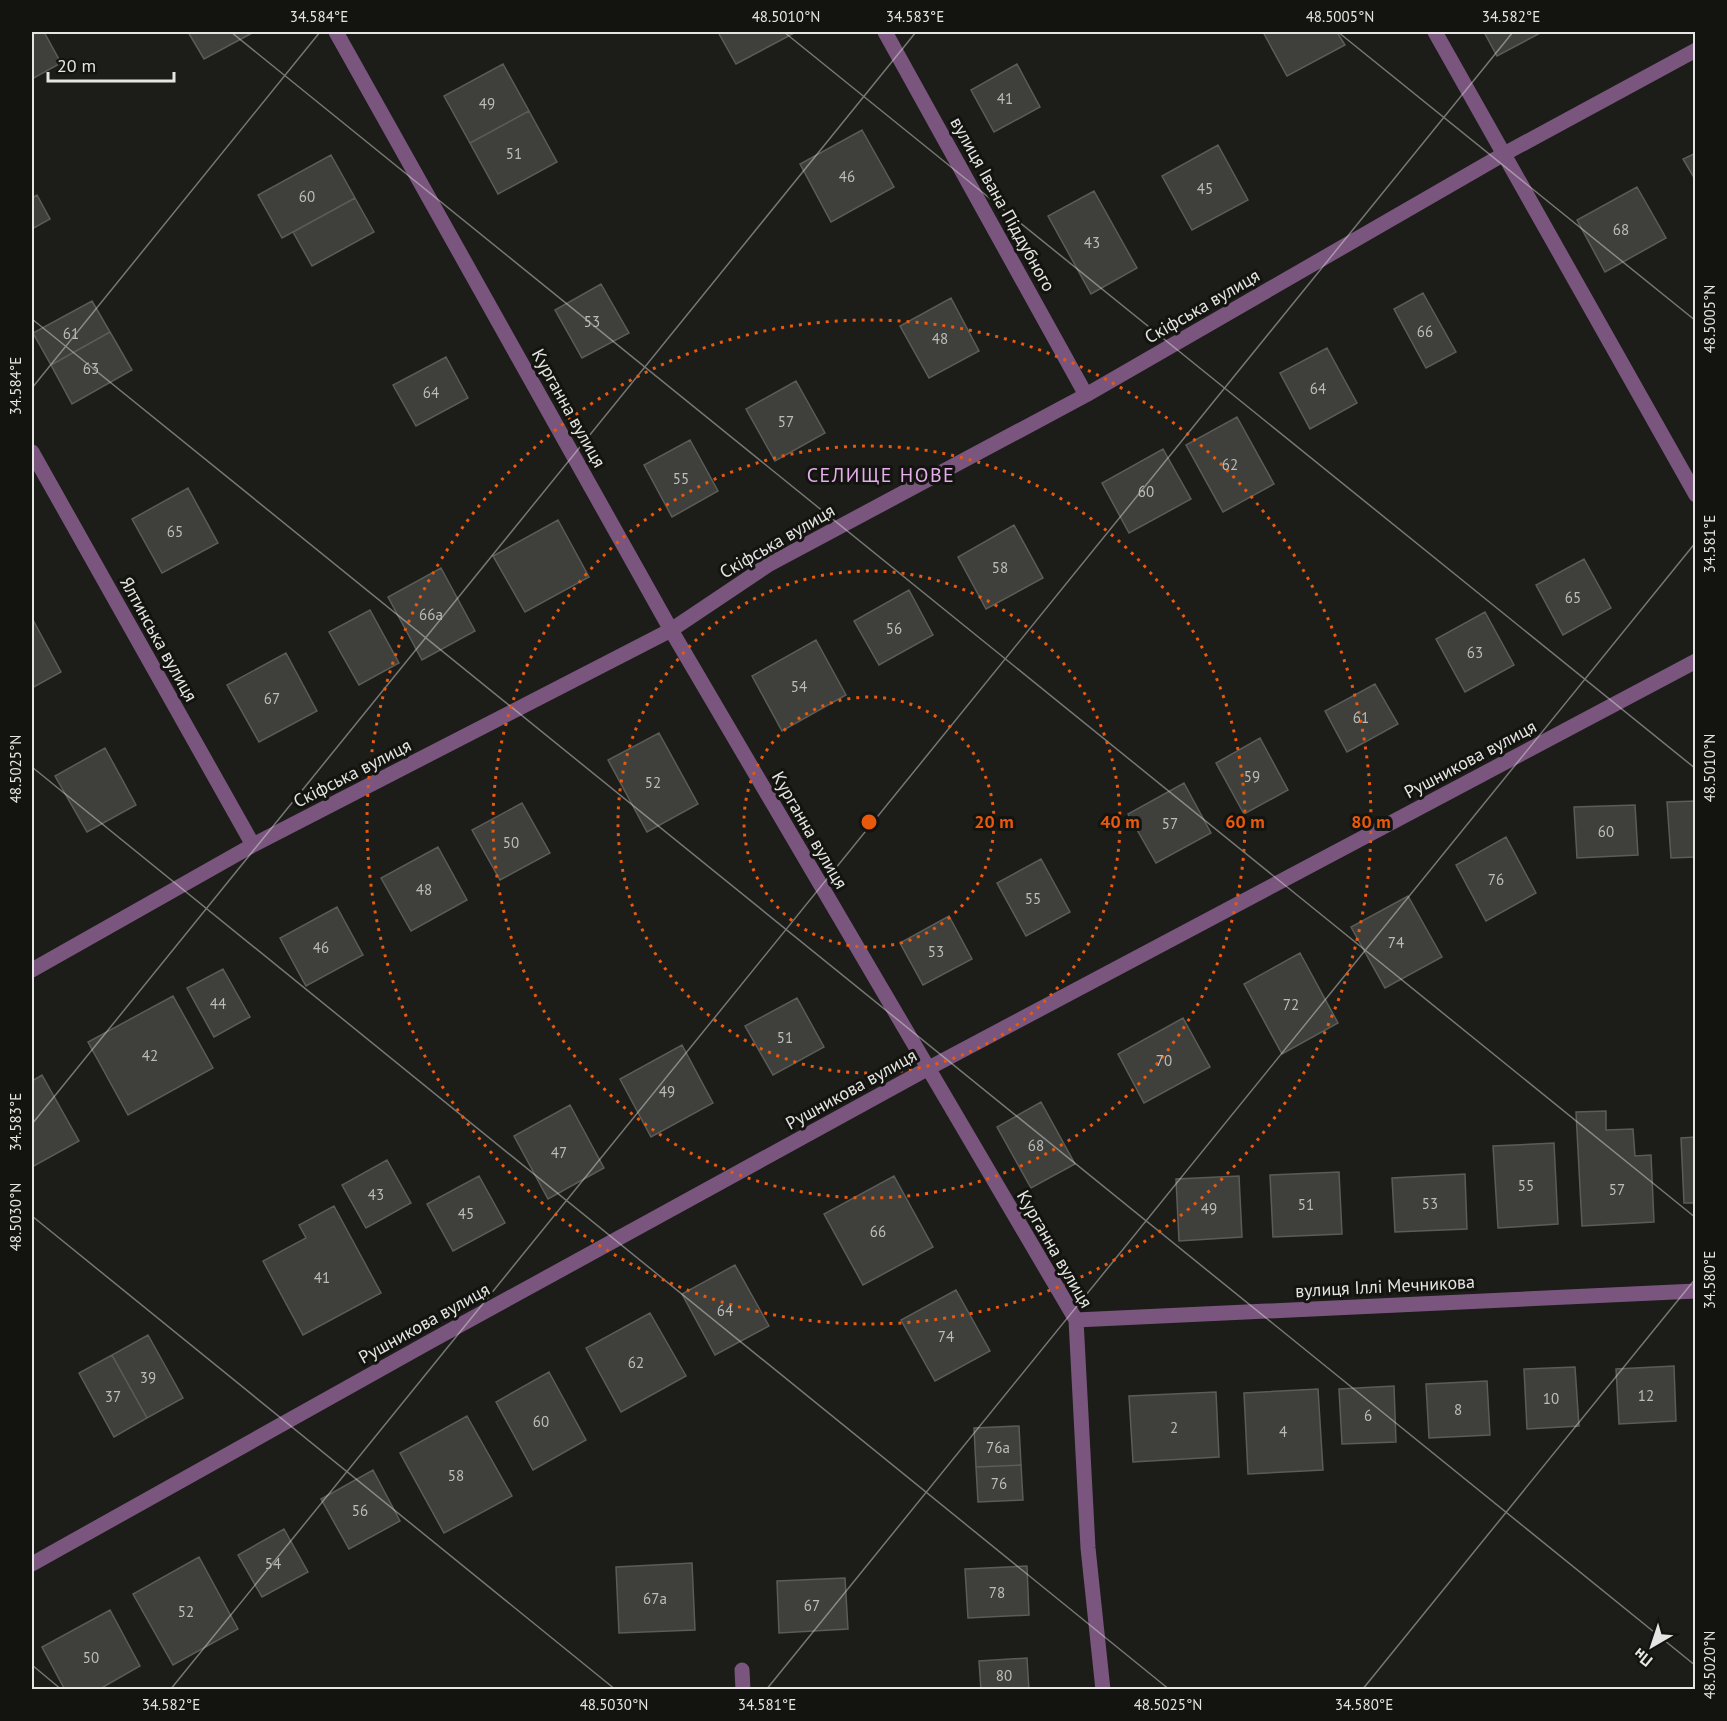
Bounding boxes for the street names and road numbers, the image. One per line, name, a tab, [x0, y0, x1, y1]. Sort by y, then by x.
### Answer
street label: вулиця Івана Піддубного	[945, 113, 1061, 295]
street label: Скіфська вулиця	[1140, 264, 1264, 348]
street label: Курганна вулиця	[527, 345, 611, 471]
street label: Скіфська вулиця	[715, 499, 839, 583]
street label: Ялтинська вулиця	[115, 573, 203, 705]
street label: Рушникова вулиця	[1400, 714, 1540, 804]
street label: Скіфська вулиця	[289, 733, 415, 813]
street label: Курганна вулиця	[767, 767, 853, 893]
street label: Рушникова вулиця	[781, 1043, 921, 1135]
street label: Курганна вулиця	[1012, 1186, 1098, 1312]
street label: вулиця Іллі Мечникова	[1295, 1270, 1475, 1302]
street label: Рушникова вулиця	[354, 1277, 494, 1369]

